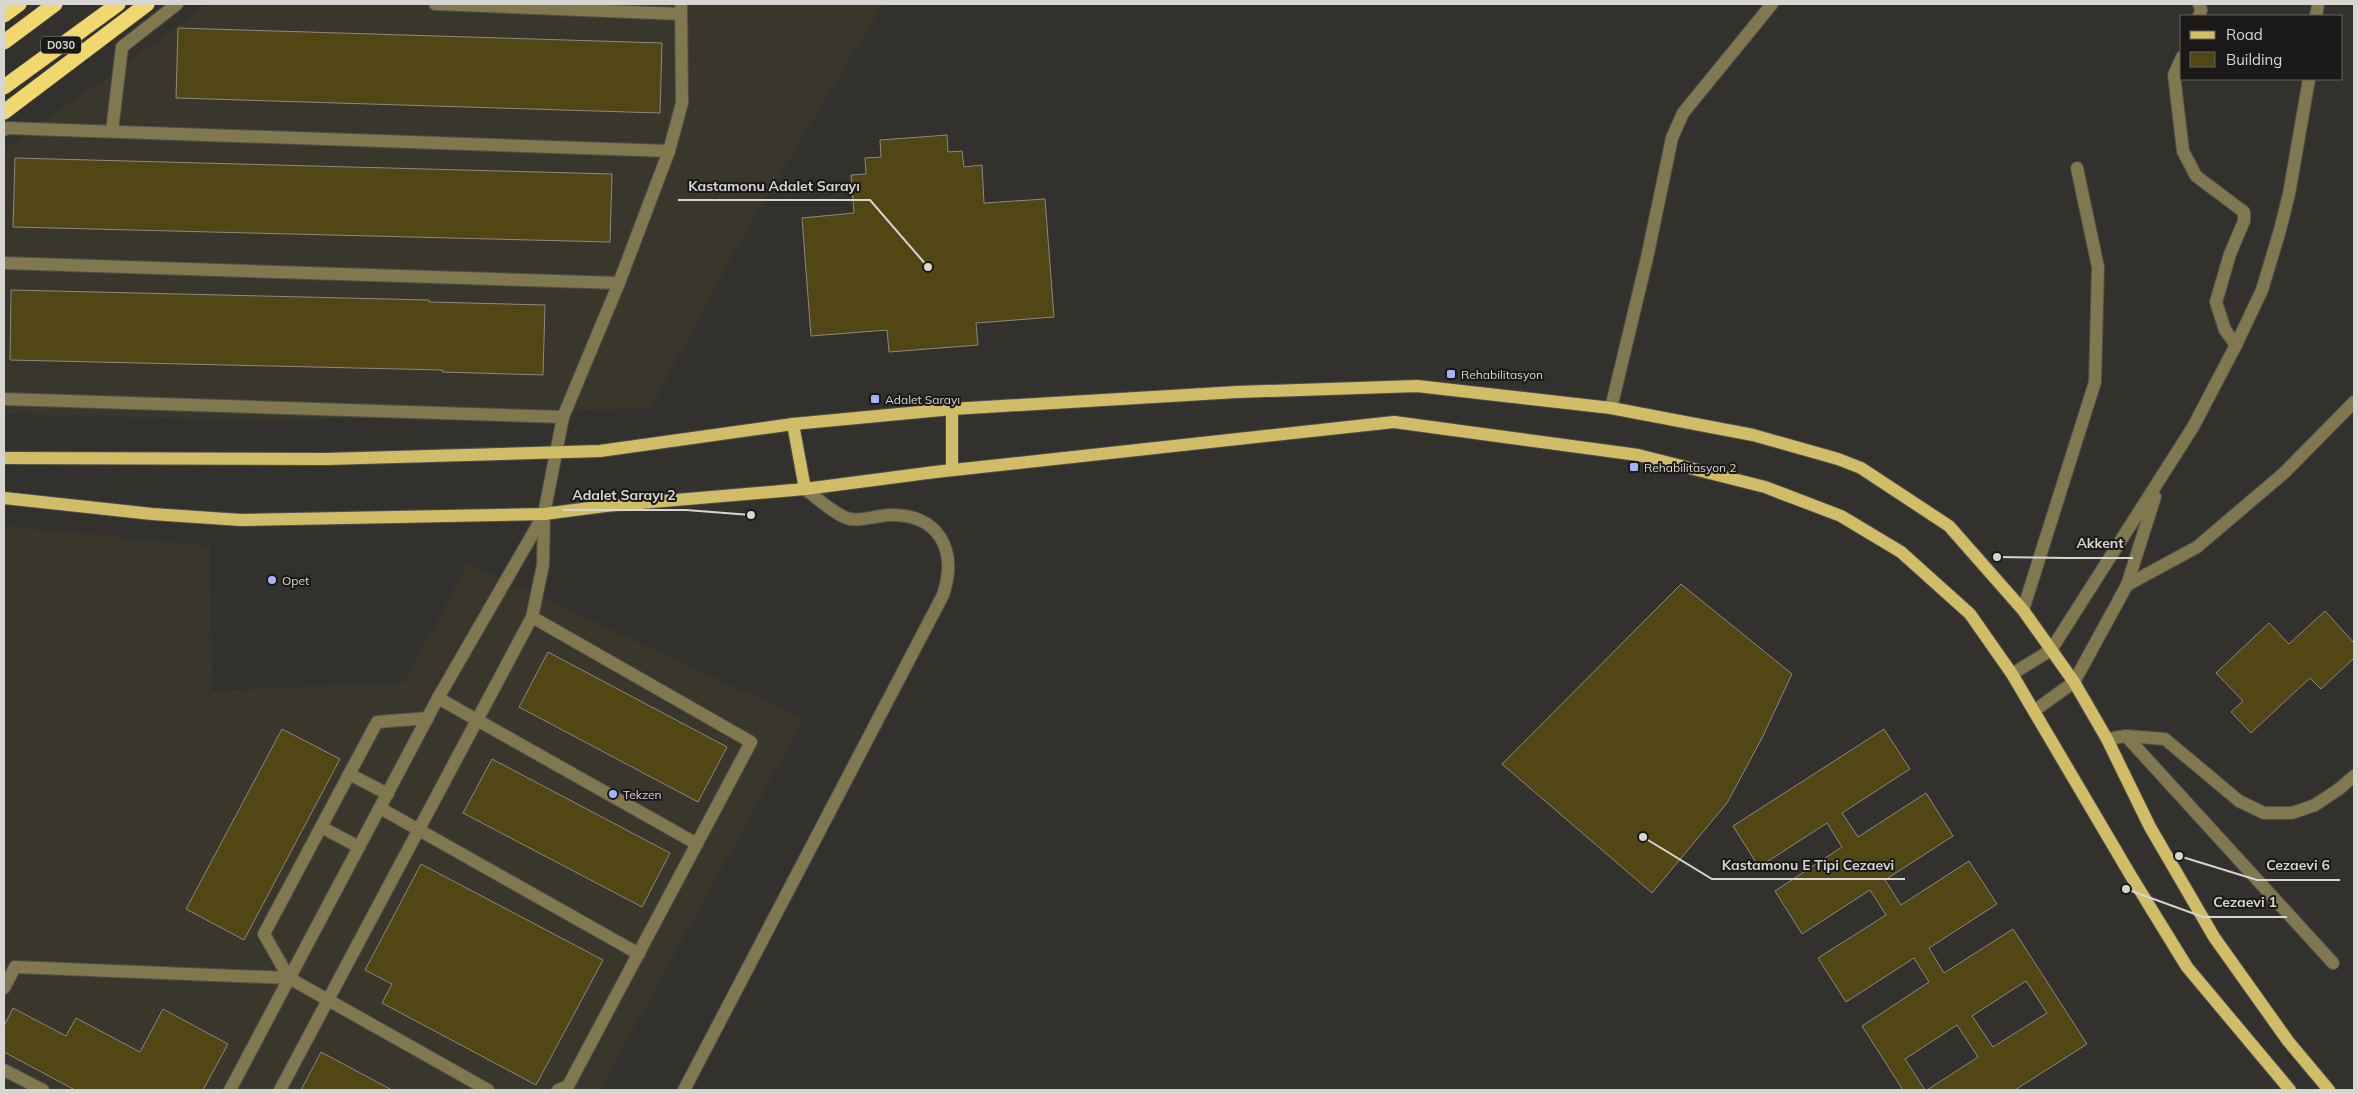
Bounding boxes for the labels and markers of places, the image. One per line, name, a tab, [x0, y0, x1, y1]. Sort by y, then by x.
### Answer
callout: Kastamonu Adalet Sarayı	[678, 171, 870, 200]
place label: Rehabilitasyon	[1461, 367, 1543, 382]
marker: Rehabilitasyon	[1445, 368, 1457, 380]
place label: Adalet Sarayı	[885, 392, 960, 407]
marker: Adalet Sarayı	[869, 393, 881, 405]
place label: Rehabilitasyon 2	[1644, 460, 1736, 475]
marker: Rehabilitasyon 2	[1628, 461, 1640, 473]
callout: Adalet Sarayı 2	[563, 481, 686, 510]
callout: Akkent	[2066, 529, 2133, 558]
place label: Opet	[282, 573, 309, 588]
marker: Opet	[266, 574, 278, 586]
place label: Tekzen	[623, 787, 662, 802]
marker: Tekzen	[607, 788, 619, 800]
callout: Kastamonu E Tipi Cezaevi	[1712, 850, 1905, 879]
callout: Cezaevi 6	[2257, 851, 2340, 880]
callout: Cezaevi 1	[2203, 888, 2287, 917]

